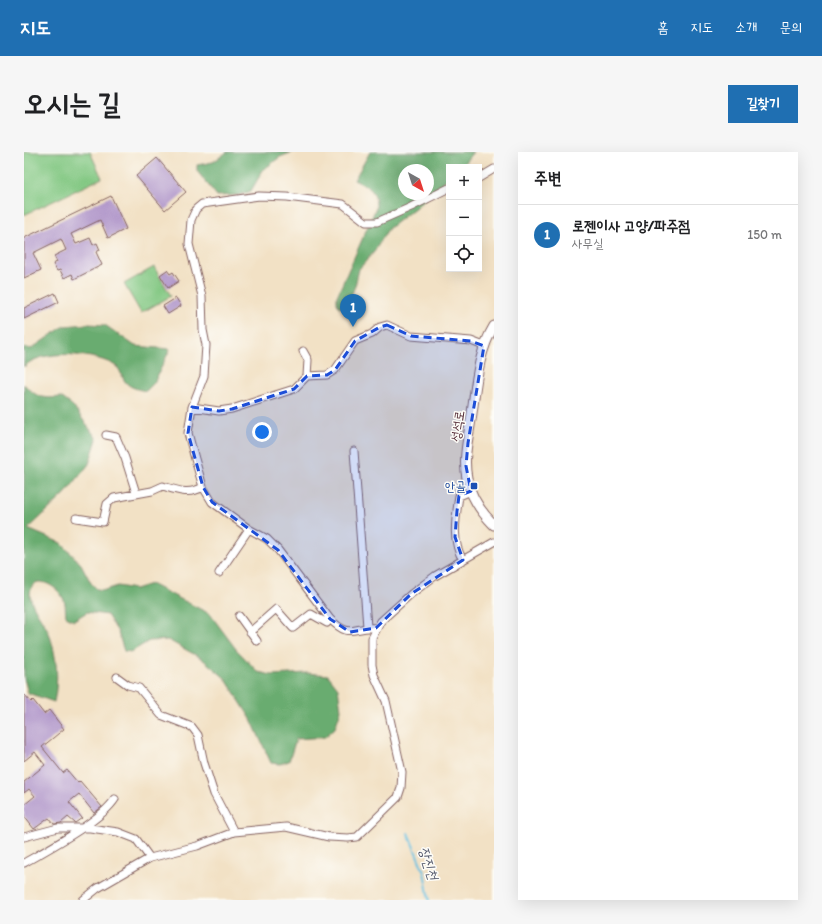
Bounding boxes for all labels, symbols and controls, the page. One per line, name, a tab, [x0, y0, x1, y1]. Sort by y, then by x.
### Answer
text: 지도	[20, 16, 51, 39]
text: 홈	[657, 19, 668, 36]
text: 지도	[690, 19, 713, 36]
text: 소개	[735, 19, 757, 36]
text: 문의	[779, 19, 802, 36]
button: 길찾기	[728, 85, 798, 123]
text: 오시는 길	[24, 86, 120, 120]
north arrow	[398, 164, 434, 200]
map controls	[446, 164, 482, 272]
button: +	[446, 164, 482, 200]
text: 주변	[534, 168, 561, 188]
button: −	[446, 200, 482, 236]
text: 로젠이사 고양/파주점	[572, 217, 690, 235]
text: 1	[544, 227, 550, 242]
text: 150 m	[747, 227, 782, 242]
button: locate	[446, 236, 482, 272]
text: 사무실	[572, 236, 603, 251]
pin: 1	[340, 294, 366, 327]
street label: 성석로	[448, 409, 467, 443]
your location	[252, 422, 272, 442]
place label: 안골	[445, 479, 466, 494]
marker: 안골	[469, 481, 479, 491]
water label: 장진천	[415, 844, 442, 884]

